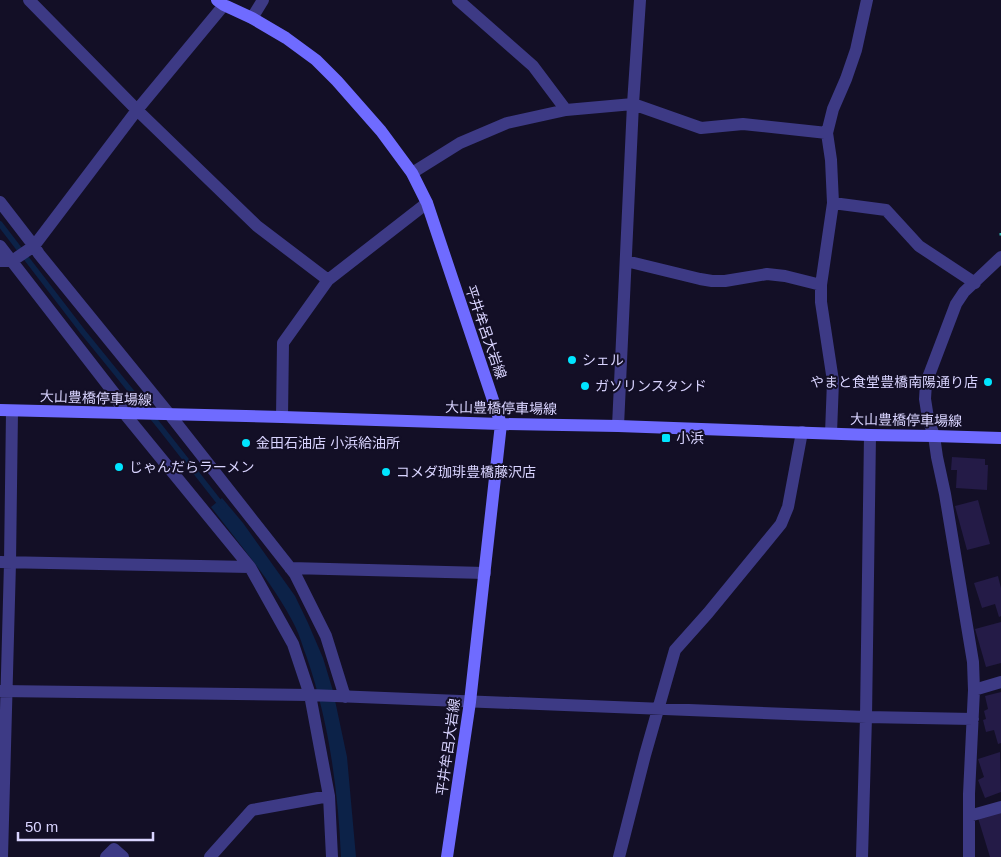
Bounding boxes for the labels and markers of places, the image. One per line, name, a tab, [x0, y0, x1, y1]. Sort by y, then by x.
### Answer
place label: シェル	[582, 352, 624, 368]
marker: シェル	[566, 354, 578, 366]
place label: やまと食堂豊橋南陽通り店	[810, 374, 978, 390]
marker: やまと食堂豊橋南陽通り店	[982, 376, 994, 388]
place label: ガソリンスタンド	[595, 378, 707, 394]
marker: ガソリンスタンド	[579, 380, 591, 392]
place label: 小浜	[676, 430, 704, 446]
marker: 小浜	[660, 432, 672, 444]
place label: 金田石油店 小浜給油所	[256, 435, 400, 451]
marker: 金田石油店 小浜給油所	[240, 437, 252, 449]
place label: じゃんだらラーメン	[129, 459, 254, 475]
marker: じゃんだらラーメン	[113, 461, 125, 473]
place label: コメダ珈琲豊橋藤沢店	[396, 464, 536, 480]
marker: コメダ珈琲豊橋藤沢店	[380, 466, 392, 478]

